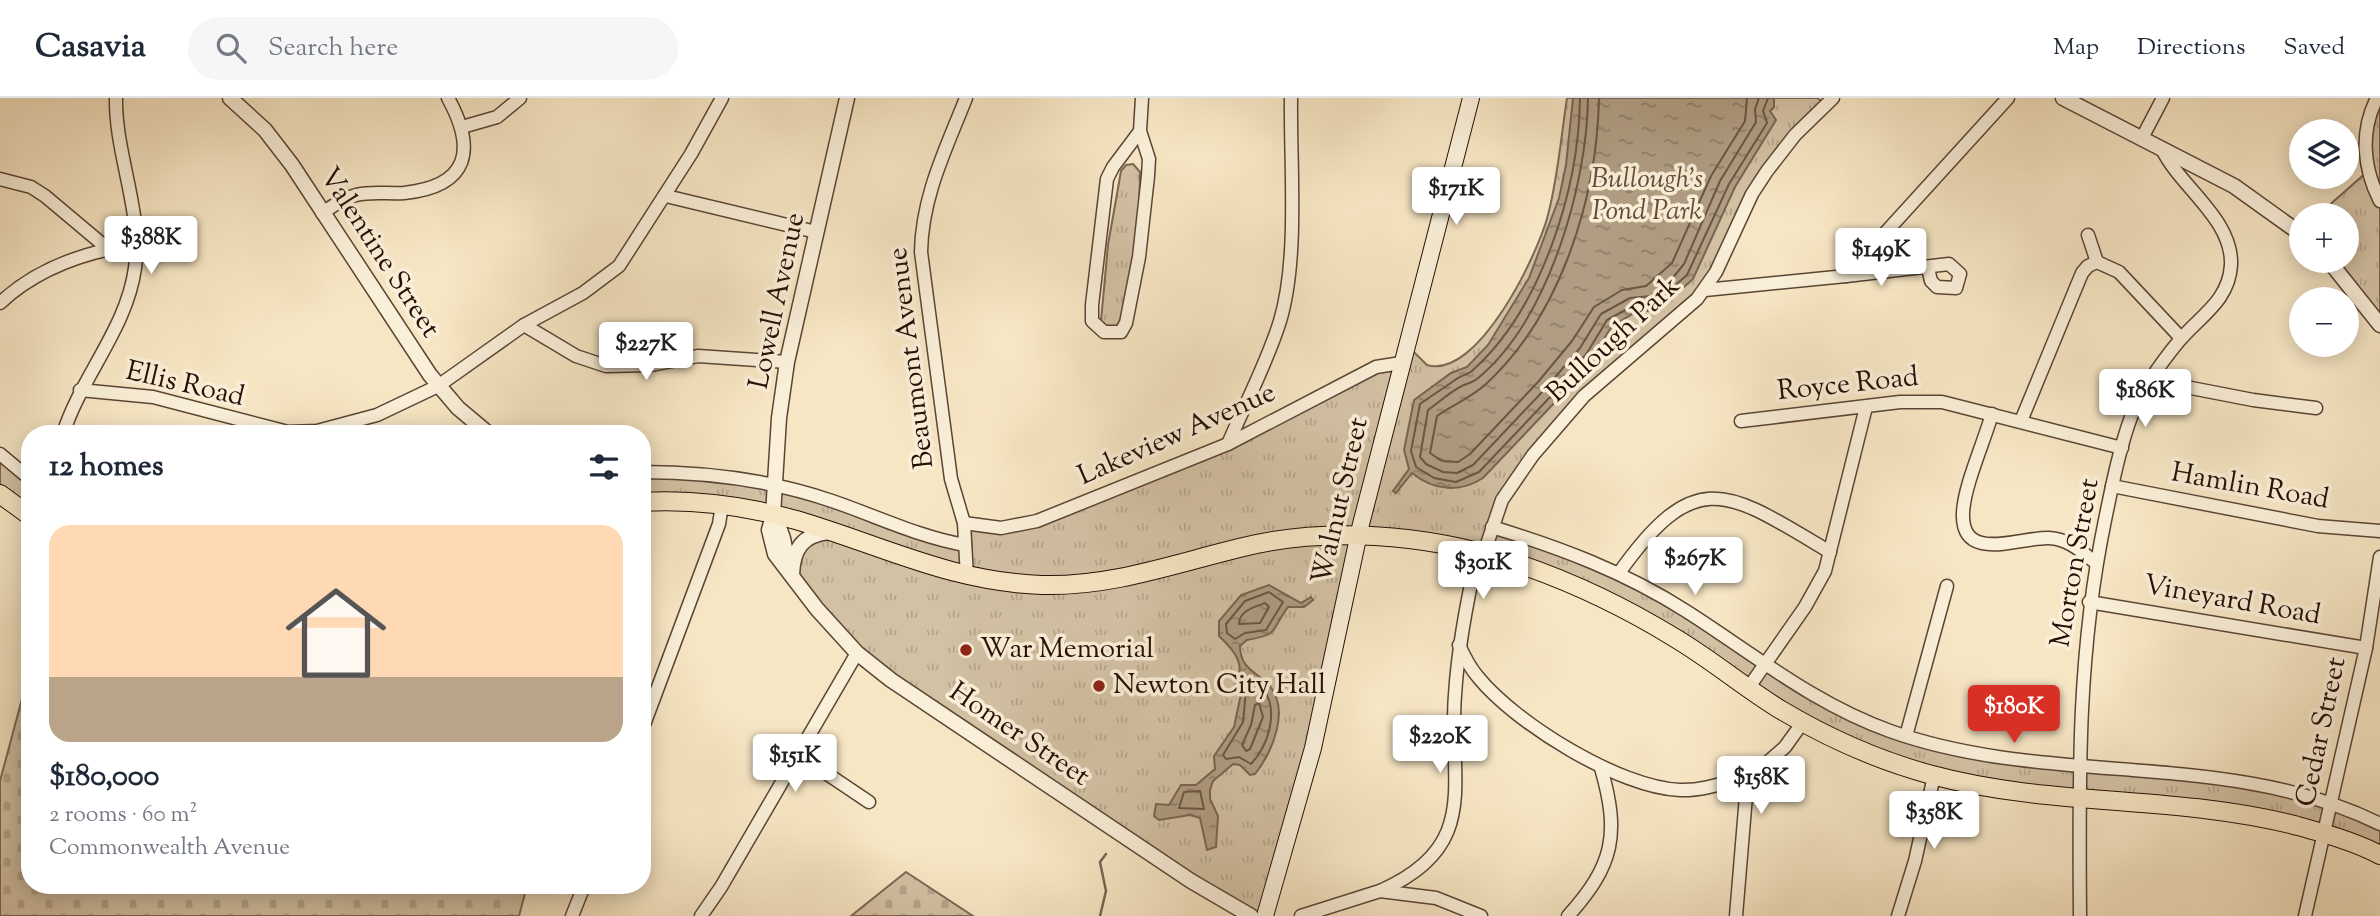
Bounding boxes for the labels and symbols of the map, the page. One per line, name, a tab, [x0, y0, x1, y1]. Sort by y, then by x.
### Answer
street label: Valentine Street	[309, 160, 449, 346]
park label: Bullough's Pond Park	[1591, 160, 1703, 232]
pin: $171K	[1407, 167, 1505, 227]
street label: Lowell Avenue	[740, 209, 816, 393]
pin: $388K	[102, 216, 200, 276]
pin: $149K	[1832, 228, 1930, 288]
street label: Beaumont Avenue	[879, 245, 945, 471]
street label: Bullough Park	[1538, 267, 1690, 413]
pin: $227K	[597, 322, 695, 382]
street label: Ellis Road	[122, 352, 248, 418]
street label: Royce Road	[1775, 358, 1921, 412]
pin: $186K	[2096, 370, 2194, 429]
street label: Lakeview Avenue	[1072, 373, 1282, 497]
street label: Walnut Street	[1302, 413, 1380, 589]
street label: Hamlin Road	[2168, 453, 2332, 521]
street label: Morton Street	[2041, 475, 2111, 651]
pin: $267K	[1646, 538, 1744, 597]
pin: $301K	[1434, 542, 1532, 601]
street label: Vineyard Road	[2140, 566, 2324, 636]
place label: War Memorial	[980, 630, 1154, 670]
marker: War Memorial	[958, 642, 974, 658]
street label: Cedar Street	[2287, 653, 2357, 810]
place label: Newton City Hall	[1113, 666, 1326, 706]
street label: Homer Street	[941, 673, 1098, 797]
marker: Newton City Hall	[1091, 678, 1107, 694]
pin: $180K	[1965, 686, 2063, 745]
pin: $220K	[1391, 716, 1489, 775]
pin: $151K	[746, 734, 844, 794]
pin: $158K	[1712, 756, 1810, 816]
pin: $358K	[1885, 792, 1983, 851]

